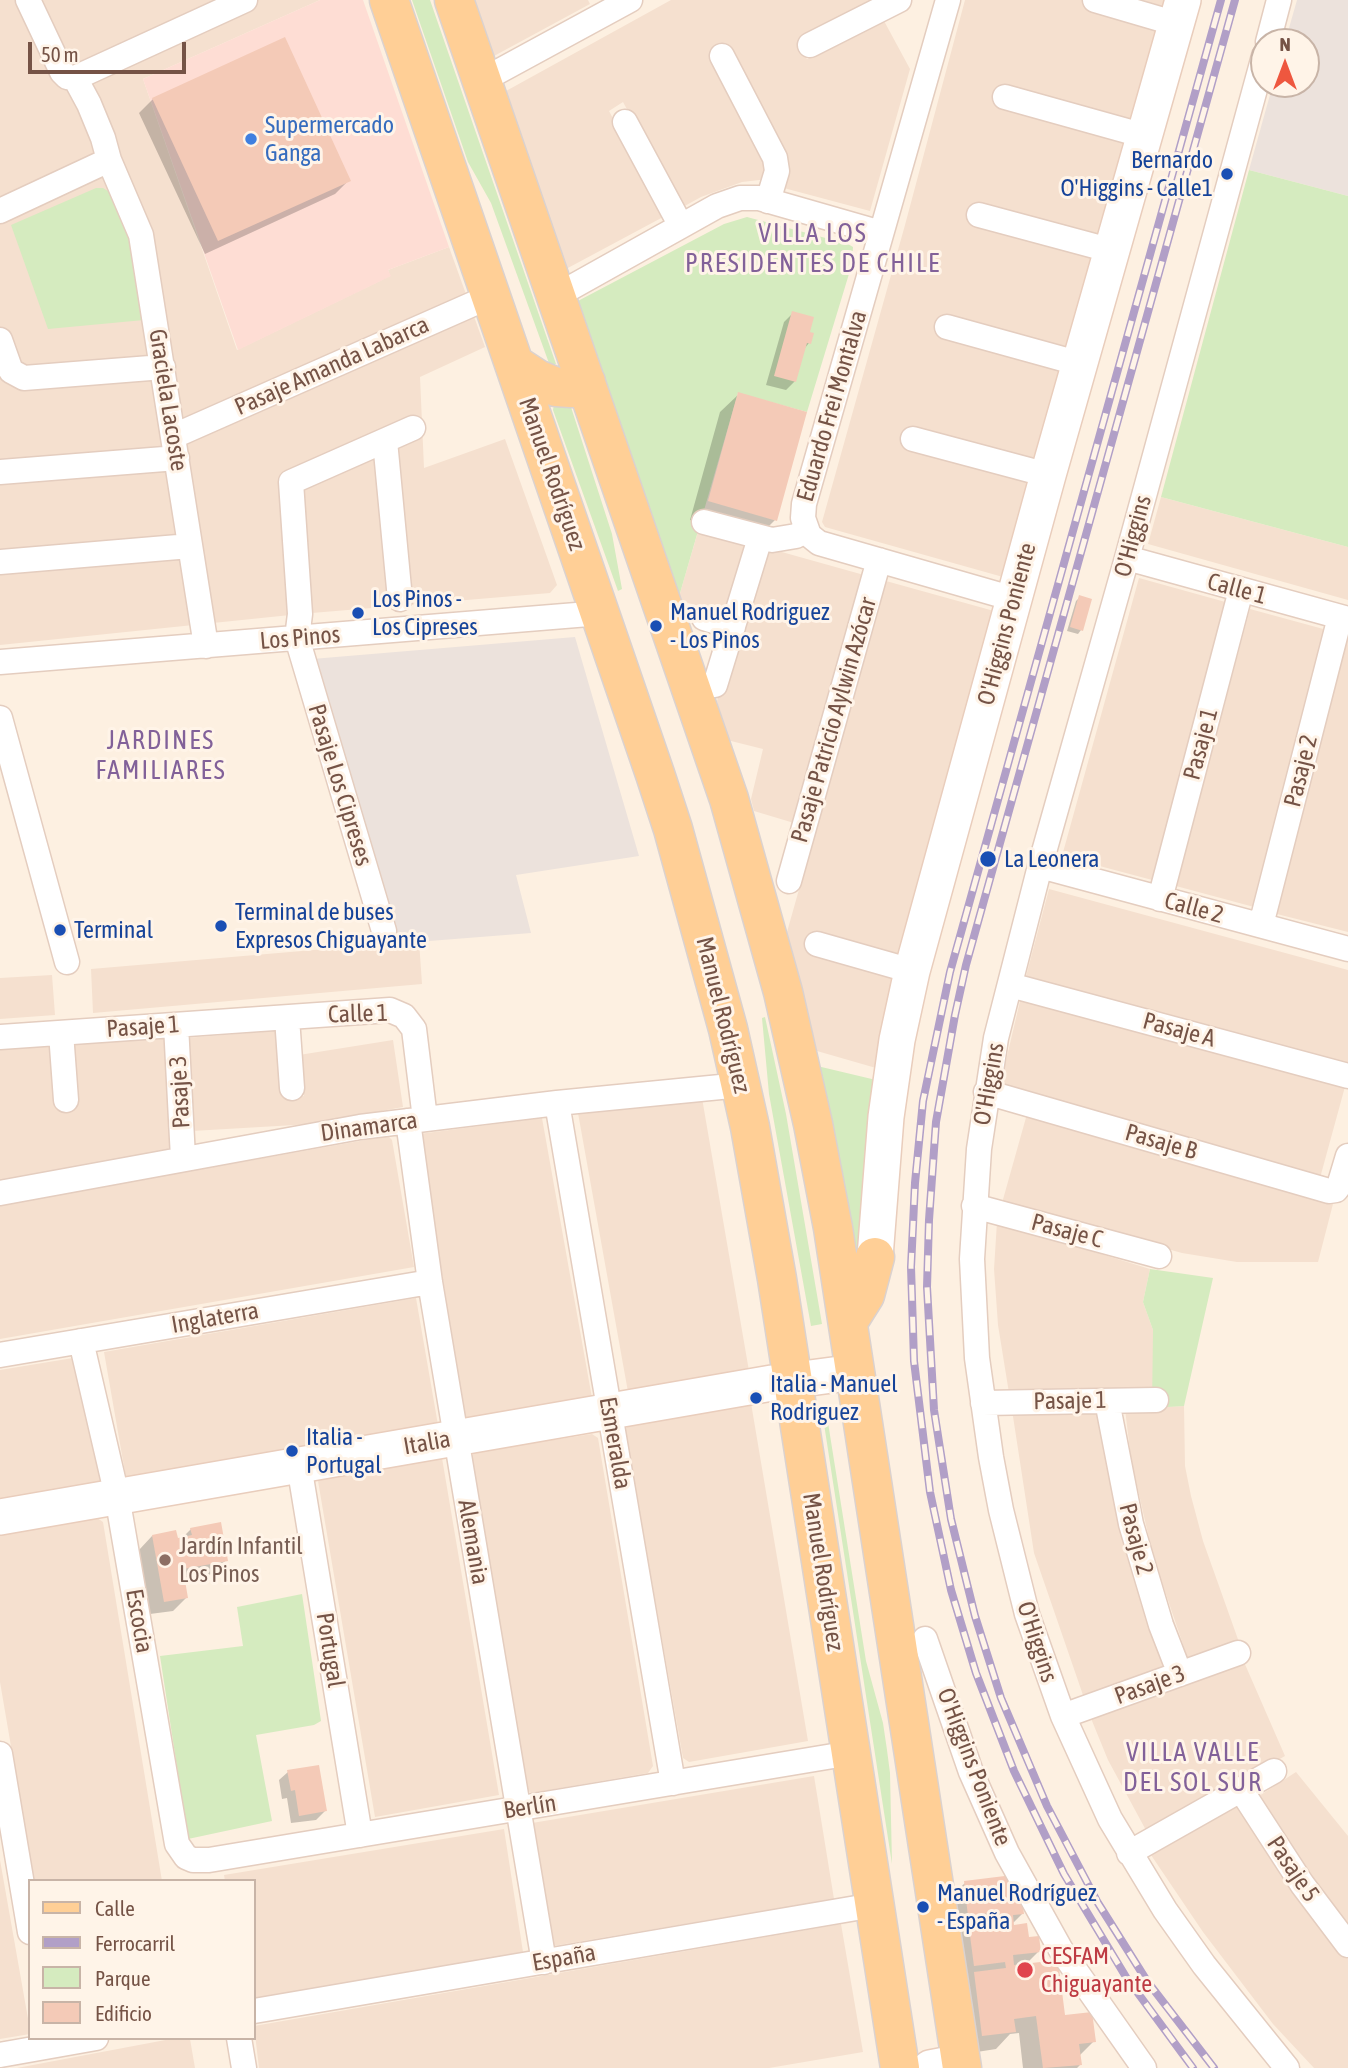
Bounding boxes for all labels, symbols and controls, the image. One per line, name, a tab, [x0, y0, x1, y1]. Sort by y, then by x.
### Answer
scale bar	[32, 28, 189, 72]
north arrow	[1250, 28, 1320, 98]
text: N	[1279, 33, 1291, 55]
text: 50 m	[41, 42, 79, 66]
place label: Supermercado Ganga	[265, 111, 394, 167]
marker: Supermercado Ganga	[243, 131, 259, 147]
place label: Bernardo O'Higgins - Calle1	[1061, 146, 1213, 202]
marker: Bernardo O'Higgins - Calle1	[1219, 166, 1235, 182]
district label: VILLA LOS PRESIDENTES DE CHILE	[687, 218, 939, 280]
street label: Eduardo Frei Montalva	[791, 307, 873, 505]
street label: Pasaje Amanda Labarca	[230, 310, 434, 422]
street label: Graciela Lacoste	[143, 327, 193, 473]
street label: Manuel Rodríguez	[512, 394, 592, 554]
street label: O'Higgins	[1108, 492, 1158, 580]
street label: O'Higgins Poniente	[972, 540, 1042, 708]
street label: Calle 1	[1204, 567, 1270, 611]
place label: Los Pinos - Los Cipreses	[372, 585, 478, 641]
street label: Pasaje Patricio Aylwin Azócar	[785, 594, 883, 846]
place label: Manuel Rodriguez - Los Pinos	[670, 598, 830, 654]
marker: Los Pinos - Los Cipreses	[350, 605, 366, 621]
marker: Manuel Rodriguez - Los Pinos	[648, 618, 664, 634]
street label: Los Pinos	[259, 620, 341, 656]
street label: Pasaje Los Cipreses	[302, 701, 378, 869]
street label: Pasaje 1	[1178, 705, 1224, 783]
district label: JARDINES FAMILIARES	[97, 725, 225, 786]
street label: Pasaje 2	[1278, 732, 1324, 810]
place label: La Leonera	[1004, 845, 1099, 873]
marker: La Leonera	[978, 849, 998, 869]
street label: Calle 2	[1161, 886, 1227, 930]
place label: Terminal de buses Expresos Chiguayante	[235, 898, 427, 954]
place label: Terminal	[74, 916, 153, 944]
marker: Terminal de buses Expresos Chiguayante	[213, 918, 229, 934]
marker: Terminal	[52, 922, 68, 938]
street label: Manuel Rodríguez	[690, 934, 756, 1096]
street label: Calle 1	[328, 999, 388, 1029]
street label: Pasaje A	[1140, 1007, 1218, 1053]
street label: Pasaje 1	[106, 1010, 180, 1044]
street label: O'Higgins	[968, 1041, 1010, 1127]
street label: Pasaje 3	[164, 1055, 196, 1129]
street label: Dinamarca	[319, 1106, 419, 1148]
street label: Pasaje B	[1122, 1118, 1200, 1166]
street label: Pasaje C	[1028, 1208, 1106, 1254]
street label: Inglaterra	[169, 1296, 261, 1340]
place label: Italia - Manuel Rodriguez	[770, 1370, 898, 1426]
street label: Pasaje 1	[1033, 1386, 1107, 1416]
marker: Italia - Manuel Rodriguez	[748, 1390, 764, 1406]
street label: Esmeralda	[593, 1395, 637, 1491]
place label: Italia - Portugal	[306, 1423, 382, 1479]
street label: Italia	[401, 1425, 453, 1461]
marker: Italia - Portugal	[284, 1443, 300, 1459]
street label: Manuel Rodríguez	[796, 1491, 850, 1653]
street label: Alemania	[451, 1497, 495, 1587]
street label: Pasaje 2	[1113, 1500, 1159, 1578]
place label: Jardín Infantil Los Pinos	[179, 1532, 303, 1588]
marker: Jardín Infantil Los Pinos	[157, 1552, 173, 1568]
street label: Escocia	[119, 1587, 159, 1655]
street label: O'Higgins	[1010, 1598, 1064, 1686]
street label: Portugal	[310, 1610, 350, 1690]
street label: Pasaje 3	[1111, 1659, 1189, 1711]
street label: O'Higgins Poniente	[931, 1684, 1017, 1850]
district label: VILLA VALLE DEL SOL SUR	[1124, 1737, 1262, 1798]
street label: Berlín	[502, 1789, 558, 1825]
street label: Pasaje 5	[1261, 1831, 1325, 1907]
legend	[28, 1879, 256, 2040]
place label: Manuel Rodríguez - España	[937, 1879, 1097, 1935]
text: Calle	[95, 1896, 135, 1920]
marker: Manuel Rodríguez - España	[915, 1899, 931, 1915]
text: Ferrocarril	[95, 1931, 175, 1955]
street label: España	[530, 1938, 598, 1978]
place label: CESFAM Chiguayante	[1041, 1942, 1152, 1998]
marker: CESFAM Chiguayante	[1015, 1960, 1035, 1980]
text: Parque	[95, 1966, 150, 1990]
text: Edificio	[95, 2001, 152, 2025]

